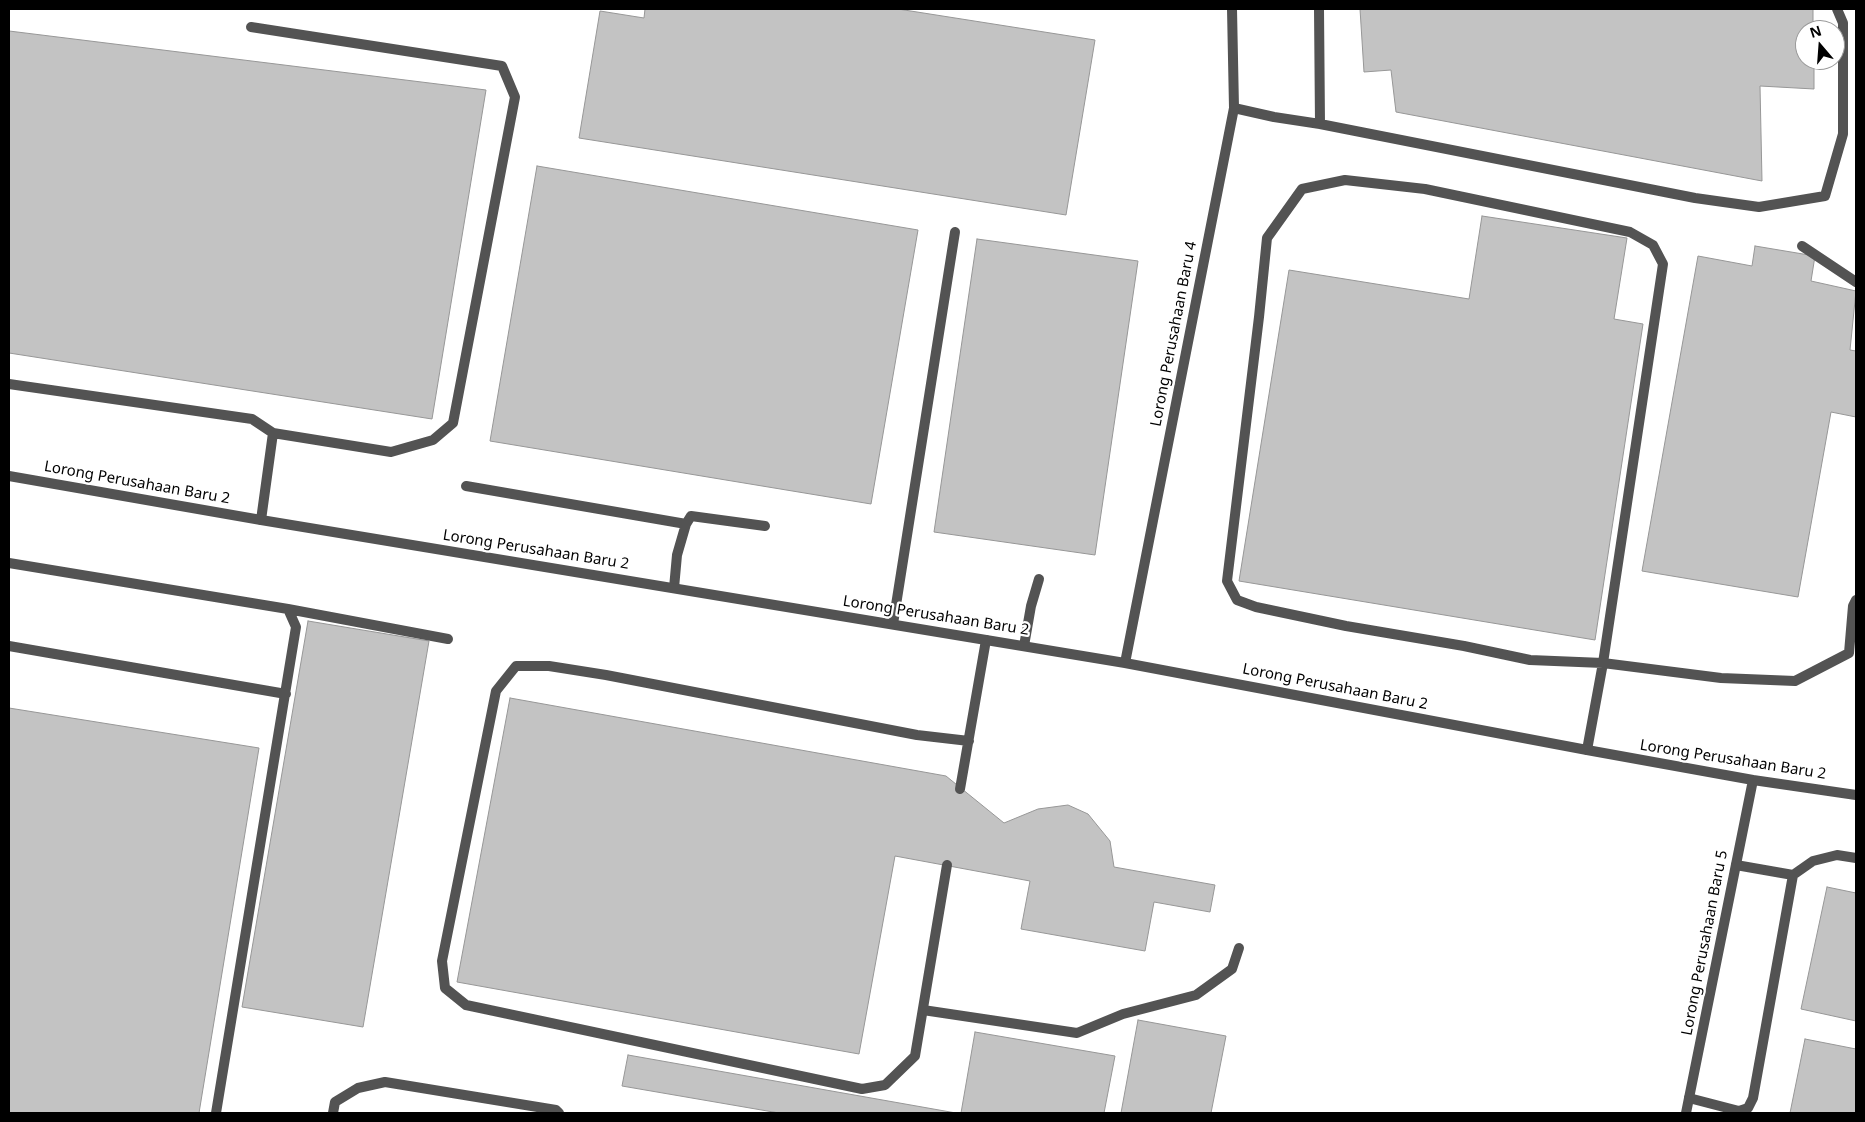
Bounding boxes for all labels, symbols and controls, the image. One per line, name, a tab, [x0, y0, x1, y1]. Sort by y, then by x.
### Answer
north arrow	[1795, 20, 1845, 70]
text: N	[1807, 20, 1824, 42]
street label: Lorong Perusahaan Baru 4	[1147, 240, 1201, 428]
street label: Lorong Perusahaan Baru 2	[43, 458, 231, 508]
street label: Lorong Perusahaan Baru 2	[442, 526, 630, 574]
street label: Lorong Perusahaan Baru 2	[842, 592, 1030, 640]
street label: Lorong Perusahaan Baru 2	[1241, 660, 1429, 714]
street label: Lorong Perusahaan Baru 2	[1639, 736, 1827, 784]
street label: Lorong Perusahaan Baru 5	[1678, 849, 1732, 1037]

